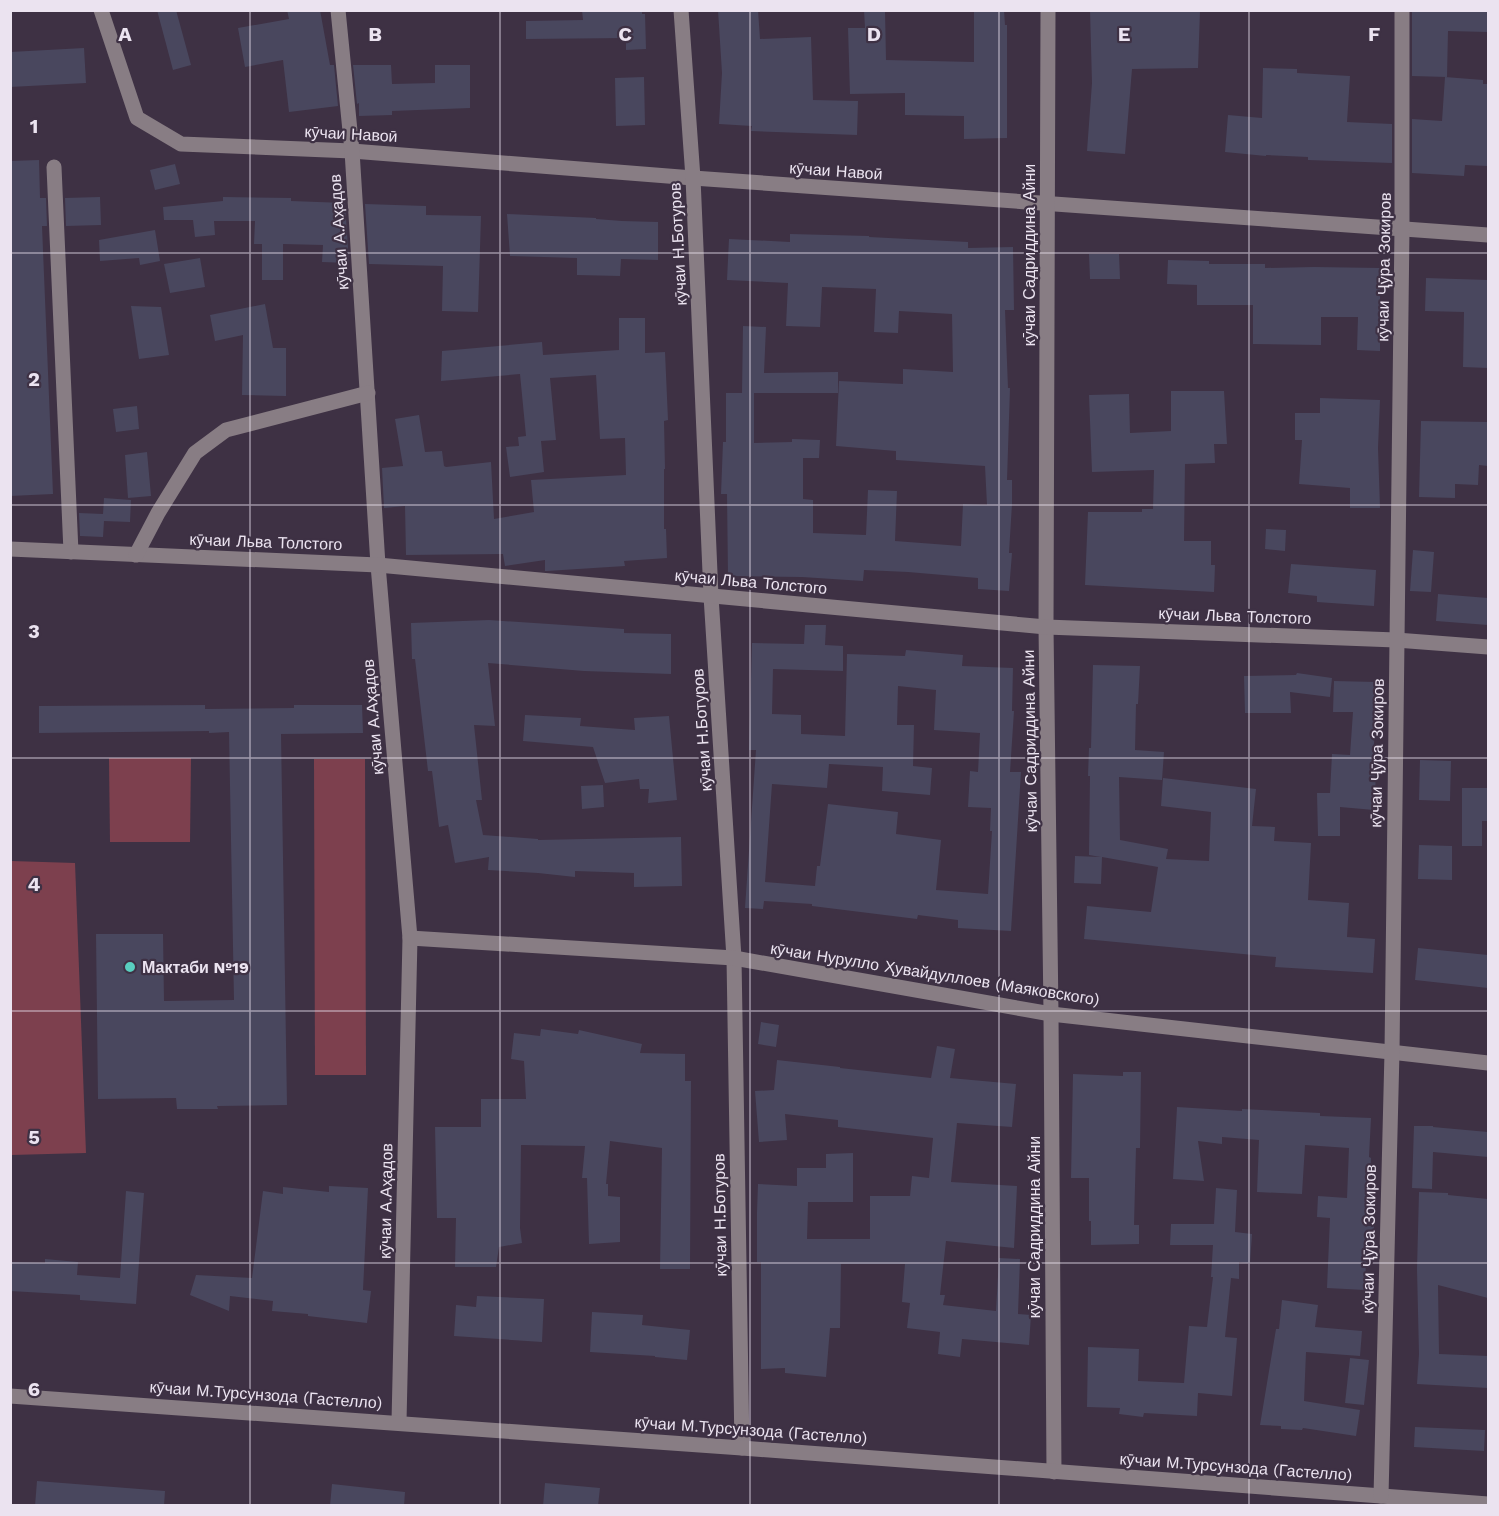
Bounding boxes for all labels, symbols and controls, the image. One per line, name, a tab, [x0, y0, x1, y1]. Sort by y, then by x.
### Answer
text: A	[118, 22, 132, 46]
text: B	[368, 22, 382, 46]
text: C	[618, 22, 632, 46]
text: D	[867, 22, 881, 46]
text: E	[1118, 22, 1130, 46]
text: F	[1368, 22, 1380, 46]
text: 1	[30, 114, 38, 138]
street label: кӯчаи Навоӣ	[304, 122, 398, 146]
street label: кӯчаи Навоӣ	[789, 158, 883, 184]
street label: кӯчаи Садриддина Айни	[1020, 164, 1039, 346]
street label: кӯчаи А.Аҳадов	[325, 174, 353, 290]
street label: кӯчаи Н.Ботуров	[665, 182, 691, 306]
street label: кӯчаи Ҷӯра Зокиров	[1373, 192, 1395, 342]
text: 2	[28, 367, 40, 391]
street label: кӯчаи Льва Толстого	[189, 530, 343, 554]
street label: кӯчаи Льва Толстого	[674, 566, 828, 598]
street label: кӯчаи Льва Толстого	[1158, 604, 1312, 628]
text: 3	[28, 619, 40, 643]
street label: кӯчаи Садриддина Айни	[1019, 650, 1041, 832]
street label: кӯчаи А.Аҳадов	[358, 658, 388, 776]
street label: кӯчаи Н.Ботуров	[688, 668, 716, 792]
street label: кӯчаи Ҷӯра Зокиров	[1366, 678, 1388, 828]
text: 4	[28, 872, 41, 896]
street label: кӯчаи Нурулло Ҳувайдуллоев (Маяковского)	[769, 939, 1101, 1009]
place label: Мактаби №19	[142, 958, 249, 977]
marker: Мактаби №19	[123, 960, 137, 974]
text: 5	[28, 1125, 40, 1149]
street label: кӯчаи Садриддина Айни	[1025, 1136, 1044, 1318]
street label: кӯчаи А.Аҳадов	[375, 1143, 397, 1259]
street label: кӯчаи Н.Ботуров	[709, 1153, 731, 1277]
street label: кӯчаи Ҷӯра Зокиров	[1358, 1164, 1380, 1314]
text: 6	[28, 1377, 40, 1401]
street label: кӯчаи М.Турсунзода (Гастелло)	[149, 1377, 383, 1413]
street label: кӯчаи М.Турсунзода (Гастелло)	[634, 1412, 868, 1448]
street label: кӯчаи М.Турсунзода (Гастелло)	[1119, 1449, 1353, 1485]

